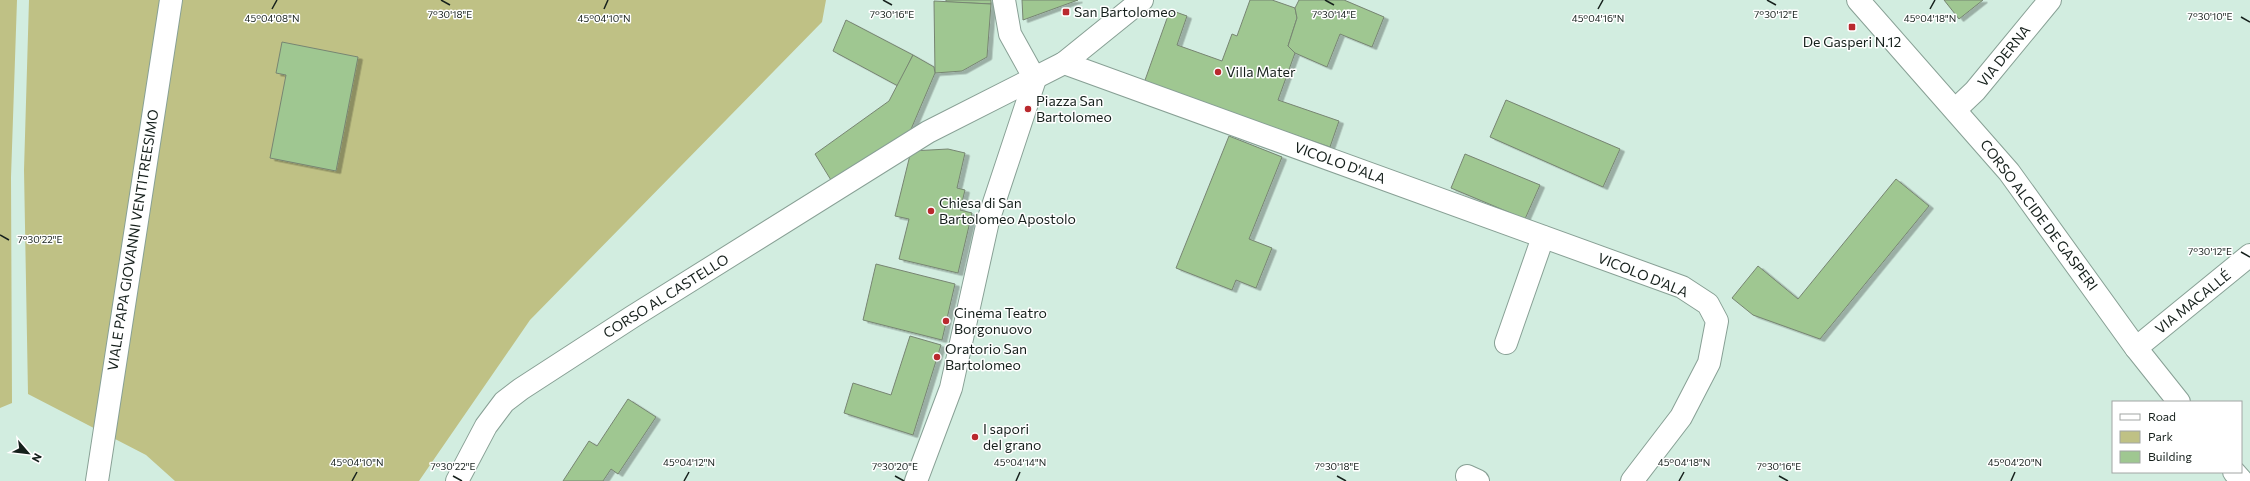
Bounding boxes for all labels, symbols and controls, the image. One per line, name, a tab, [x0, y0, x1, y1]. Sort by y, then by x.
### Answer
place label: San Bartolomeo	[1074, 3, 1176, 20]
marker: San Bartolomeo	[1061, 7, 1071, 17]
text: 7°30'18"E	[428, 8, 472, 20]
text: 7°30'16"E	[870, 8, 914, 20]
text: 7°30'14"E	[1312, 8, 1356, 20]
text: 7°30'12"E	[1754, 8, 1798, 20]
text: 7°30'10"E	[2188, 10, 2232, 22]
text: 45°04'08"N	[245, 12, 299, 24]
text: 45°04'10"N	[577, 12, 631, 24]
text: 45°04'16"N	[1572, 12, 1624, 24]
text: 45°04'18"N	[1904, 12, 1956, 24]
street label: VIA DERNA	[1974, 21, 2034, 90]
marker: De Gasperi N.12	[1847, 22, 1857, 32]
place label: De Gasperi N.12	[1803, 33, 1901, 50]
place label: Villa Mater	[1226, 63, 1296, 80]
marker: Villa Mater	[1213, 67, 1223, 77]
place label: Piazza San Bartolomeo	[1036, 92, 1112, 125]
marker: Piazza San Bartolomeo	[1023, 104, 1033, 114]
street label: VIALE PAPA GIOVANNI VENTITREESIMO	[103, 108, 162, 372]
street label: CORSO ALCIDE DE GASPERI	[1977, 136, 2102, 294]
street label: VICOLO D'ALA	[1292, 138, 1389, 187]
place label: Chiesa di San Bartolomeo Apostolo	[939, 194, 1076, 227]
marker: Chiesa di San Bartolomeo Apostolo	[926, 206, 936, 216]
text: 7°30'22"E	[17, 233, 63, 245]
text: 7°30'12"E	[2188, 245, 2232, 257]
street label: VICOLO D'ALA	[1595, 249, 1691, 301]
street label: CORSO AL CASTELLO	[600, 250, 732, 341]
street label: VIA MACALLÉ	[2152, 266, 2234, 337]
place label: Cinema Teatro Borgonuovo	[954, 304, 1047, 337]
marker: Cinema Teatro Borgonuovo	[941, 316, 951, 326]
place label: Oratorio San Bartolomeo	[945, 340, 1027, 373]
marker: Oratorio San Bartolomeo	[932, 352, 942, 362]
legend	[2112, 401, 2242, 473]
text: Road	[2148, 409, 2176, 423]
place label: I sapori del grano	[983, 420, 1041, 453]
text: Park	[2148, 429, 2174, 443]
marker: I sapori del grano	[970, 432, 980, 442]
north arrow	[8, 433, 48, 473]
text: Building	[2148, 449, 2192, 463]
text: N	[30, 451, 45, 465]
text: 45°04'10"N	[330, 456, 384, 468]
text: 45°04'12"N	[663, 456, 715, 468]
text: 45°04'14"N	[994, 456, 1046, 468]
text: 45°04'18"N	[1658, 456, 1710, 468]
text: 45°04'20"N	[1988, 456, 2042, 468]
text: 7°30'22"E	[430, 460, 476, 472]
text: 7°30'20"E	[872, 460, 918, 472]
text: 7°30'18"E	[1315, 460, 1359, 472]
text: 7°30'16"E	[1757, 460, 1801, 472]

